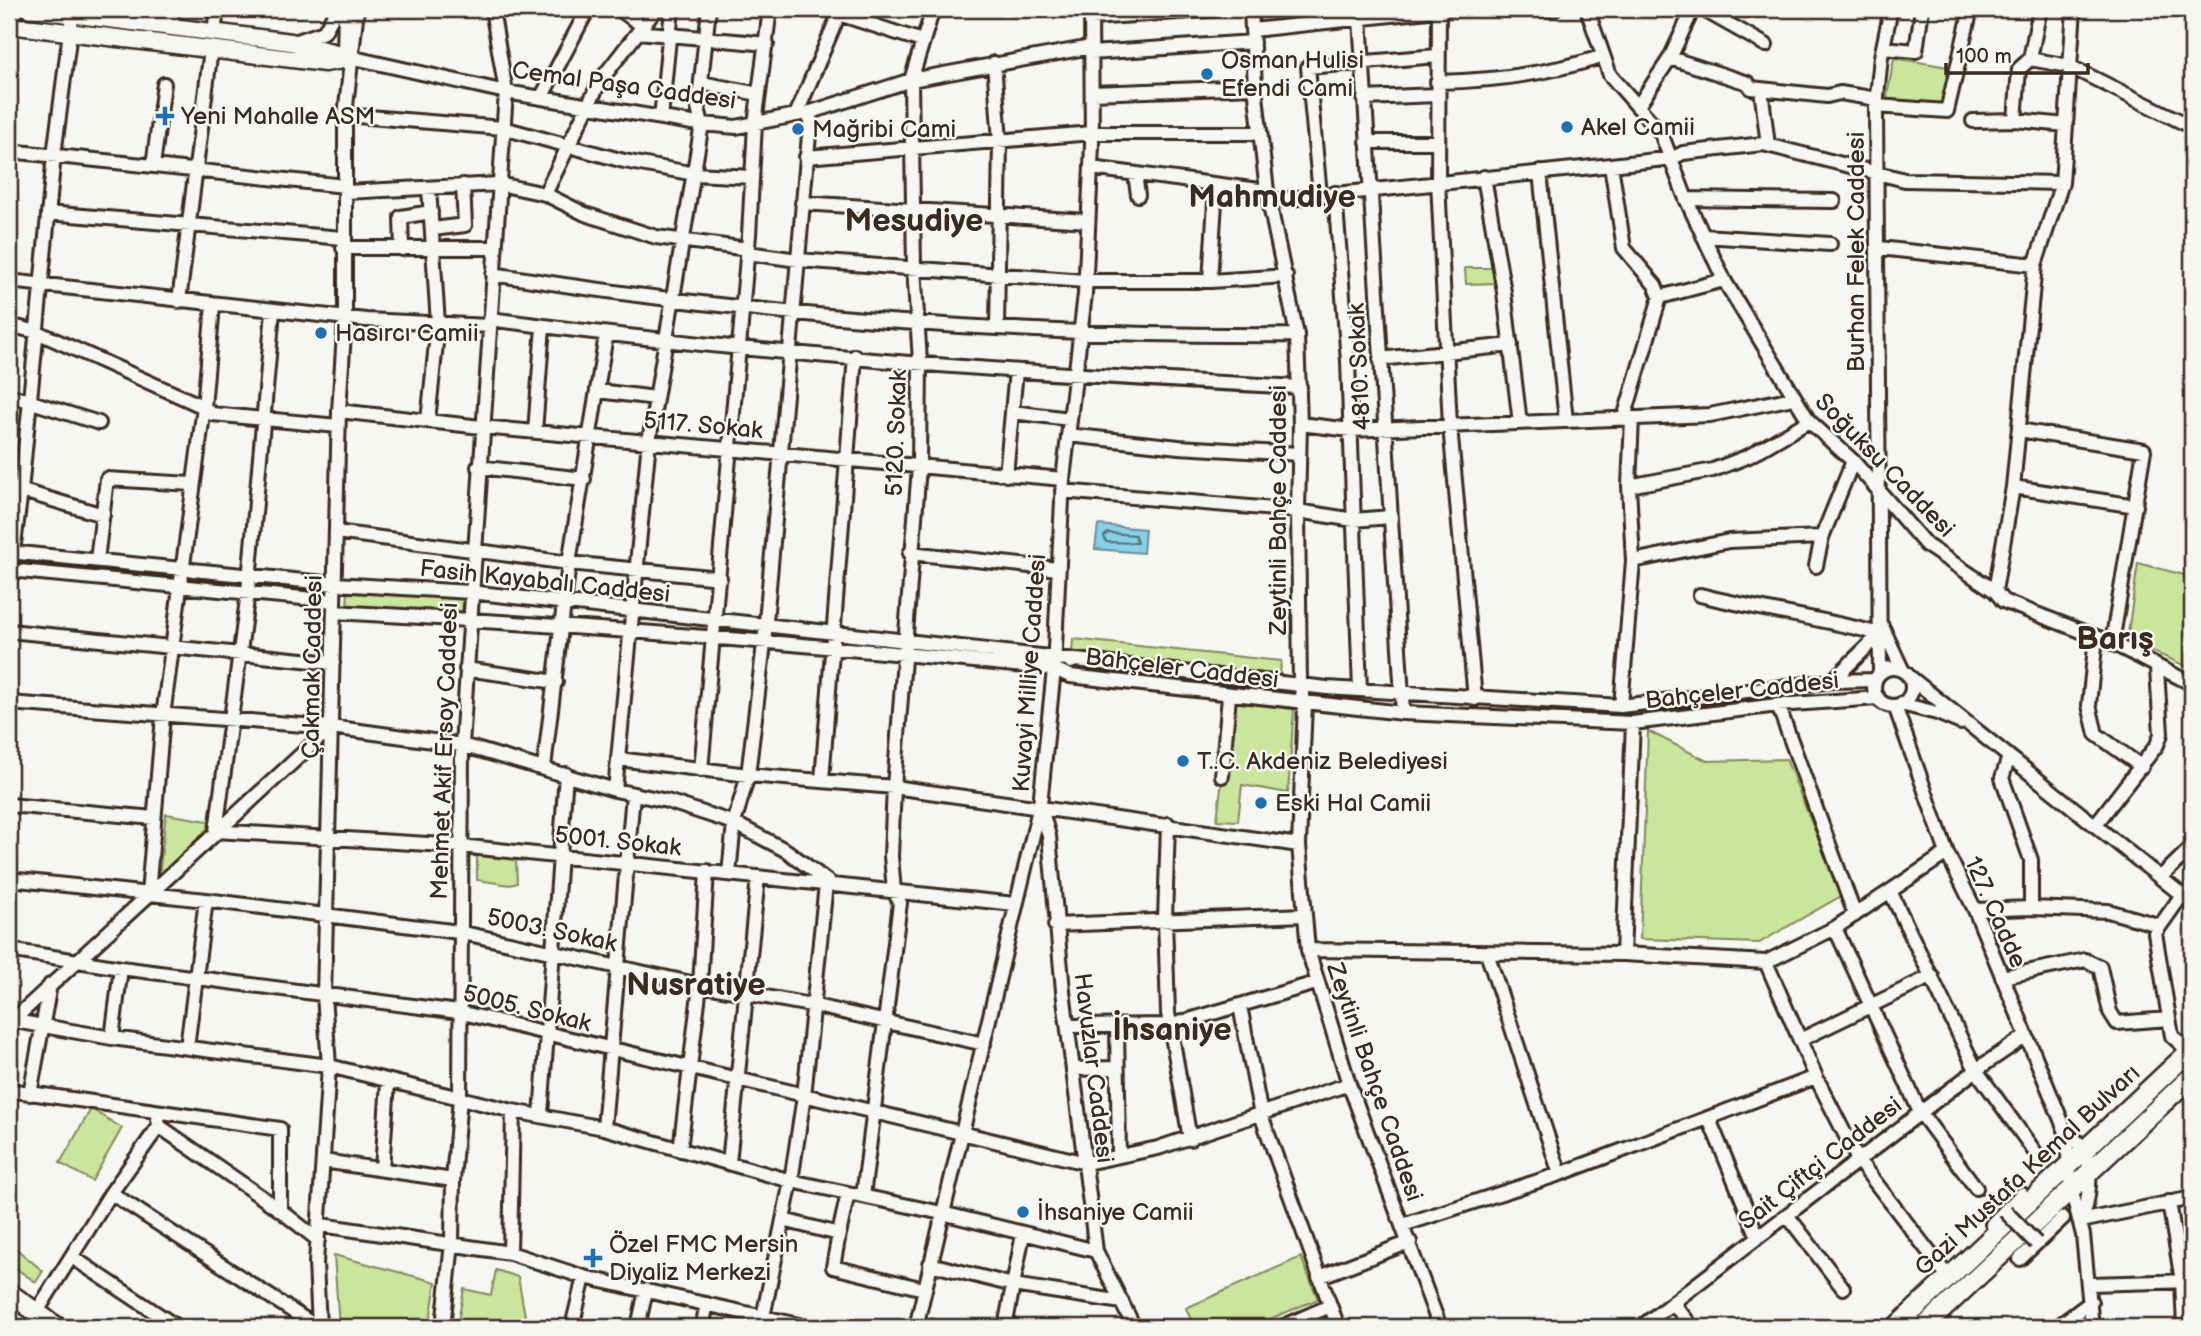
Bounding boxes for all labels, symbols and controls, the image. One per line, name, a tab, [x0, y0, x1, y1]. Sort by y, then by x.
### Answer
scale bar	[1946, 32, 2087, 76]
text: 100 m	[1956, 44, 2012, 69]
place label: Osman Hulisi Efendi Cami	[1221, 46, 1364, 103]
street label: Cemal Paşa Caddesi	[510, 55, 738, 116]
marker: Osman Hulisi Efendi Cami	[1199, 66, 1215, 82]
place label: Yeni Mahalle ASM	[180, 102, 375, 131]
marker: Yeni Mahalle ASM	[155, 106, 175, 126]
place label: Akel Camii	[1581, 113, 1695, 142]
place label: Mağribi Cami	[812, 115, 956, 144]
marker: Akel Camii	[1559, 119, 1575, 135]
marker: Mağribi Cami	[790, 121, 806, 137]
street label: Burhan Felek Caddesi	[1842, 132, 1871, 372]
district label: Mahmudiye	[1188, 178, 1356, 217]
district label: Mesudiye	[845, 202, 983, 241]
street label: 4810. Sokak	[1342, 302, 1377, 431]
place label: Hasırcı Camii	[335, 319, 479, 348]
marker: Hasırcı Camii	[313, 325, 329, 341]
street label: 5120. Sokak	[880, 369, 913, 497]
street label: Zeytinli Bahçe Caddesi	[1264, 385, 1293, 636]
street label: Soğuksu Caddesi	[1809, 387, 1961, 543]
street label: 5117. Sokak	[642, 406, 764, 445]
street label: Kuvayi Milliye Caddesi	[1007, 553, 1052, 793]
street label: Fasih Kayabalı Caddesi	[418, 554, 672, 609]
street label: Çakmak Caddesi	[296, 575, 329, 759]
street label: Mehmet Akif Ersoy Caddesi	[425, 602, 464, 900]
district label: Barış	[2076, 620, 2154, 659]
street label: Bahçeler Caddesi	[1084, 642, 1280, 695]
street label: Bahçeler Caddesi	[1644, 666, 1840, 715]
place label: T..C. Akdeniz Belediyesi	[1197, 747, 1448, 776]
marker: T..C. Akdeniz Belediyesi	[1175, 753, 1191, 769]
place label: Eski Hal Camii	[1275, 789, 1431, 818]
marker: Eski Hal Camii	[1253, 795, 1269, 811]
street label: 5001. Sokak	[553, 820, 683, 863]
street label: 127. Cadde	[1958, 852, 2033, 972]
street label: 5003. Sokak	[484, 903, 620, 958]
street label: Zeytinli Bahçe Caddesi	[1320, 958, 1429, 1205]
district label: Nusratiye	[626, 966, 766, 1005]
street label: Havuzlar Caddesi	[1067, 971, 1120, 1165]
street label: 5005. Sokak	[460, 979, 594, 1038]
district label: İhsaniye	[1112, 1009, 1232, 1050]
street label: Gazi Mustafa Kemal Bulvarı	[1909, 1058, 2146, 1282]
street label: Sait Çiftçi Caddesi	[1733, 1091, 1908, 1236]
place label: İhsaniye Camii	[1037, 1198, 1194, 1227]
marker: İhsaniye Camii	[1015, 1204, 1031, 1220]
place label: Özel FMC Mersin Diyaliz Merkezi	[609, 1230, 798, 1287]
marker: Özel FMC Mersin Diyaliz Merkezi	[583, 1248, 603, 1268]

